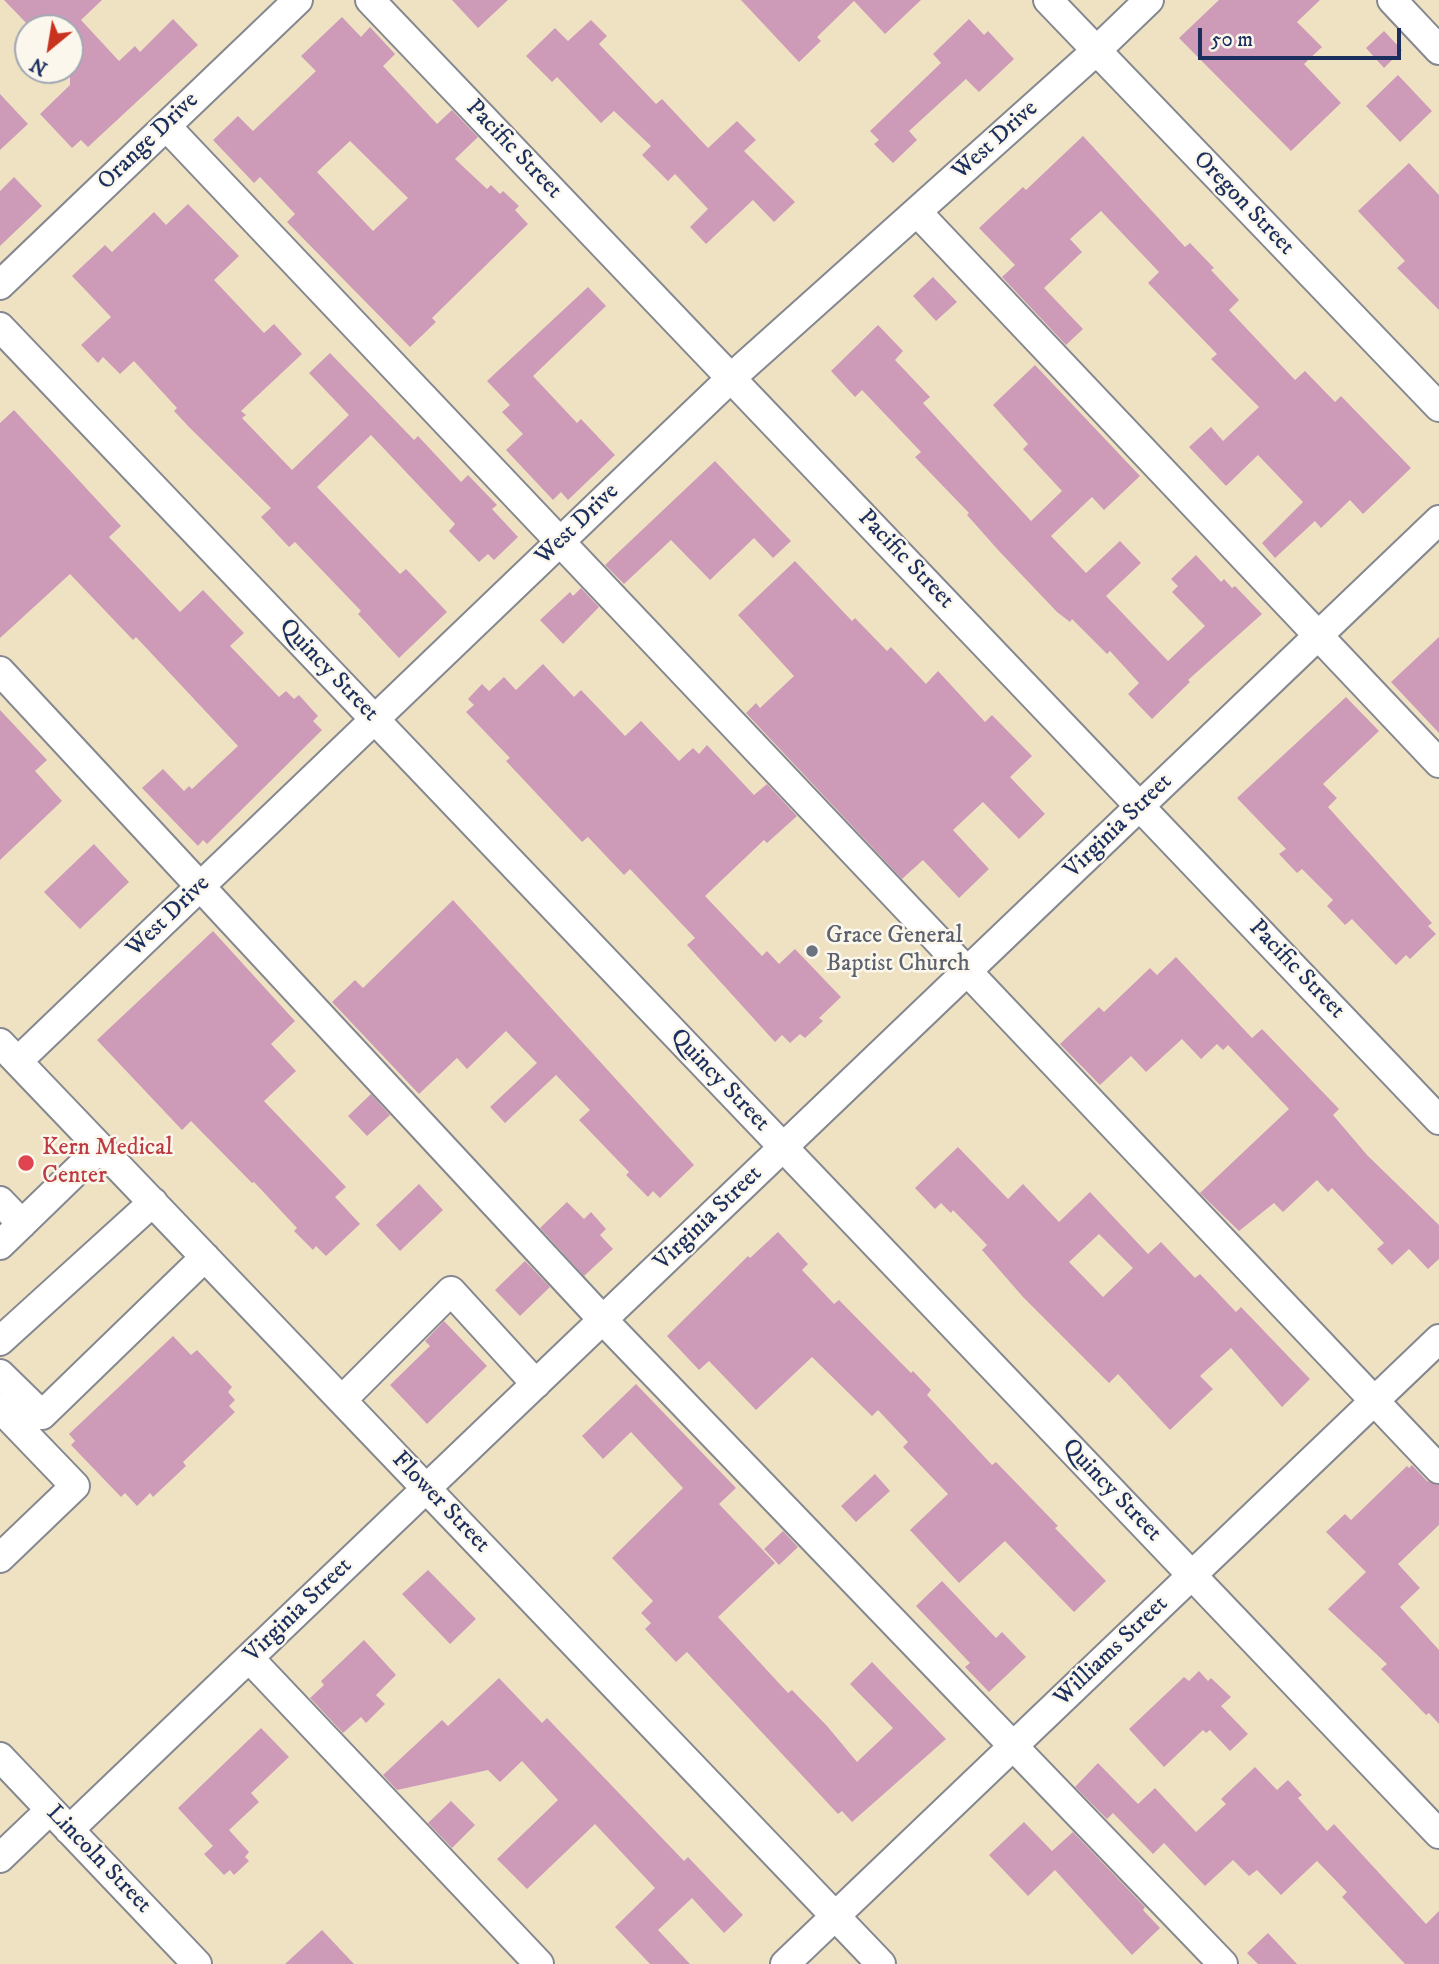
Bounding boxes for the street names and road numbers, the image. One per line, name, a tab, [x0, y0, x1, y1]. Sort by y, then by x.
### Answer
street label: Orange Drive	[93, 87, 205, 197]
street label: Pacific Street	[459, 95, 567, 205]
street label: West Drive	[947, 95, 1045, 187]
street label: Oregon Street	[1186, 146, 1300, 262]
street label: West Drive	[530, 478, 626, 572]
street label: Pacific Street	[851, 505, 959, 615]
street label: Quincy Street	[272, 614, 384, 728]
street label: Virginia Street	[1059, 768, 1179, 886]
street label: West Drive	[121, 870, 217, 964]
street label: Pacific Street	[1242, 915, 1350, 1025]
street label: Quincy Street	[663, 1024, 775, 1138]
street label: Virginia Street	[649, 1160, 769, 1278]
street label: Quincy Street	[1055, 1434, 1167, 1548]
street label: Flower Street	[385, 1446, 495, 1560]
street label: Virginia Street	[239, 1552, 359, 1670]
street label: Williams Street	[1049, 1591, 1175, 1713]
street label: Lincoln Street	[39, 1800, 157, 1920]

